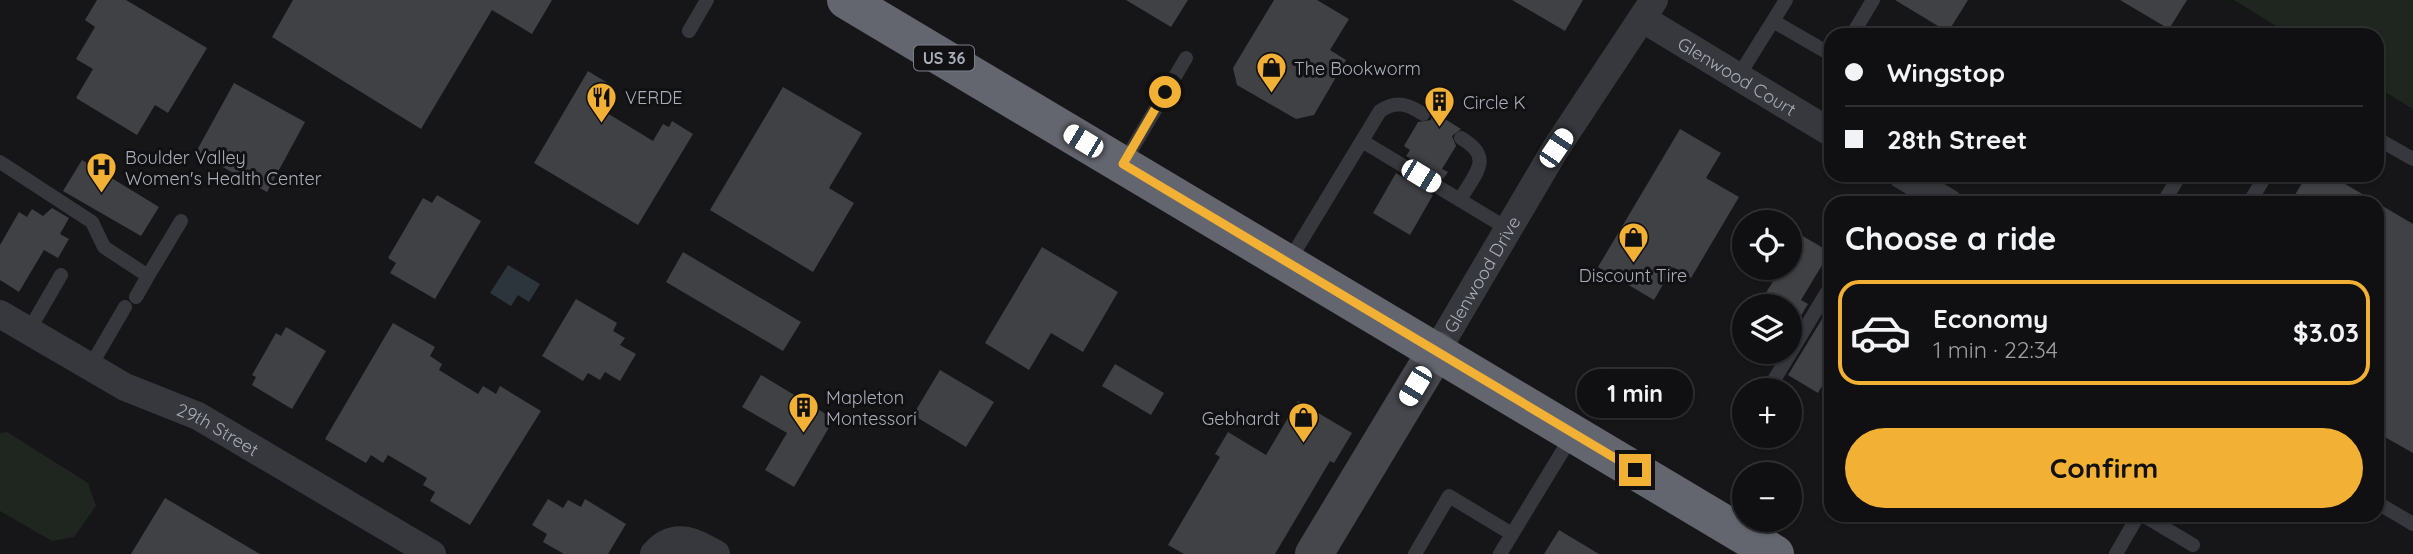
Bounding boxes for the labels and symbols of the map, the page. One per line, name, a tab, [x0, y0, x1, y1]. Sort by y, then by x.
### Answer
street label: Glenwood Court	[1674, 31, 1800, 120]
road number: US 36	[914, 46, 974, 71]
shop icon: The Bookworm	[1254, 51, 1288, 95]
place label: The Bookworm	[1294, 57, 1421, 80]
route start	[1149, 76, 1181, 108]
restaurant icon: VERDE	[585, 80, 619, 124]
building icon: Circle K	[1423, 85, 1457, 129]
place label: VERDE	[625, 86, 682, 109]
place label: Circle K	[1463, 91, 1526, 114]
car	[1060, 121, 1107, 161]
car	[1536, 125, 1577, 171]
place label: Boulder Valley Women's Health Center	[125, 146, 322, 190]
hospital icon: Boulder Valley Women's Health Center	[85, 150, 119, 194]
car	[1398, 156, 1445, 196]
street label: Glenwood Drive	[1438, 212, 1525, 337]
shop icon: Discount Tire	[1616, 220, 1650, 264]
place label: Discount Tire	[1579, 264, 1687, 287]
car	[1396, 363, 1435, 409]
callout: 1 min	[1577, 368, 1693, 418]
place label: Mapleton Montessori	[826, 386, 917, 430]
building icon: Mapleton Montessori	[786, 390, 820, 434]
street label: 29th Street	[174, 397, 263, 461]
shop icon: Gebhardt	[1286, 401, 1320, 445]
place label: Gebhardt	[1202, 407, 1280, 430]
route end	[1619, 454, 1651, 486]

